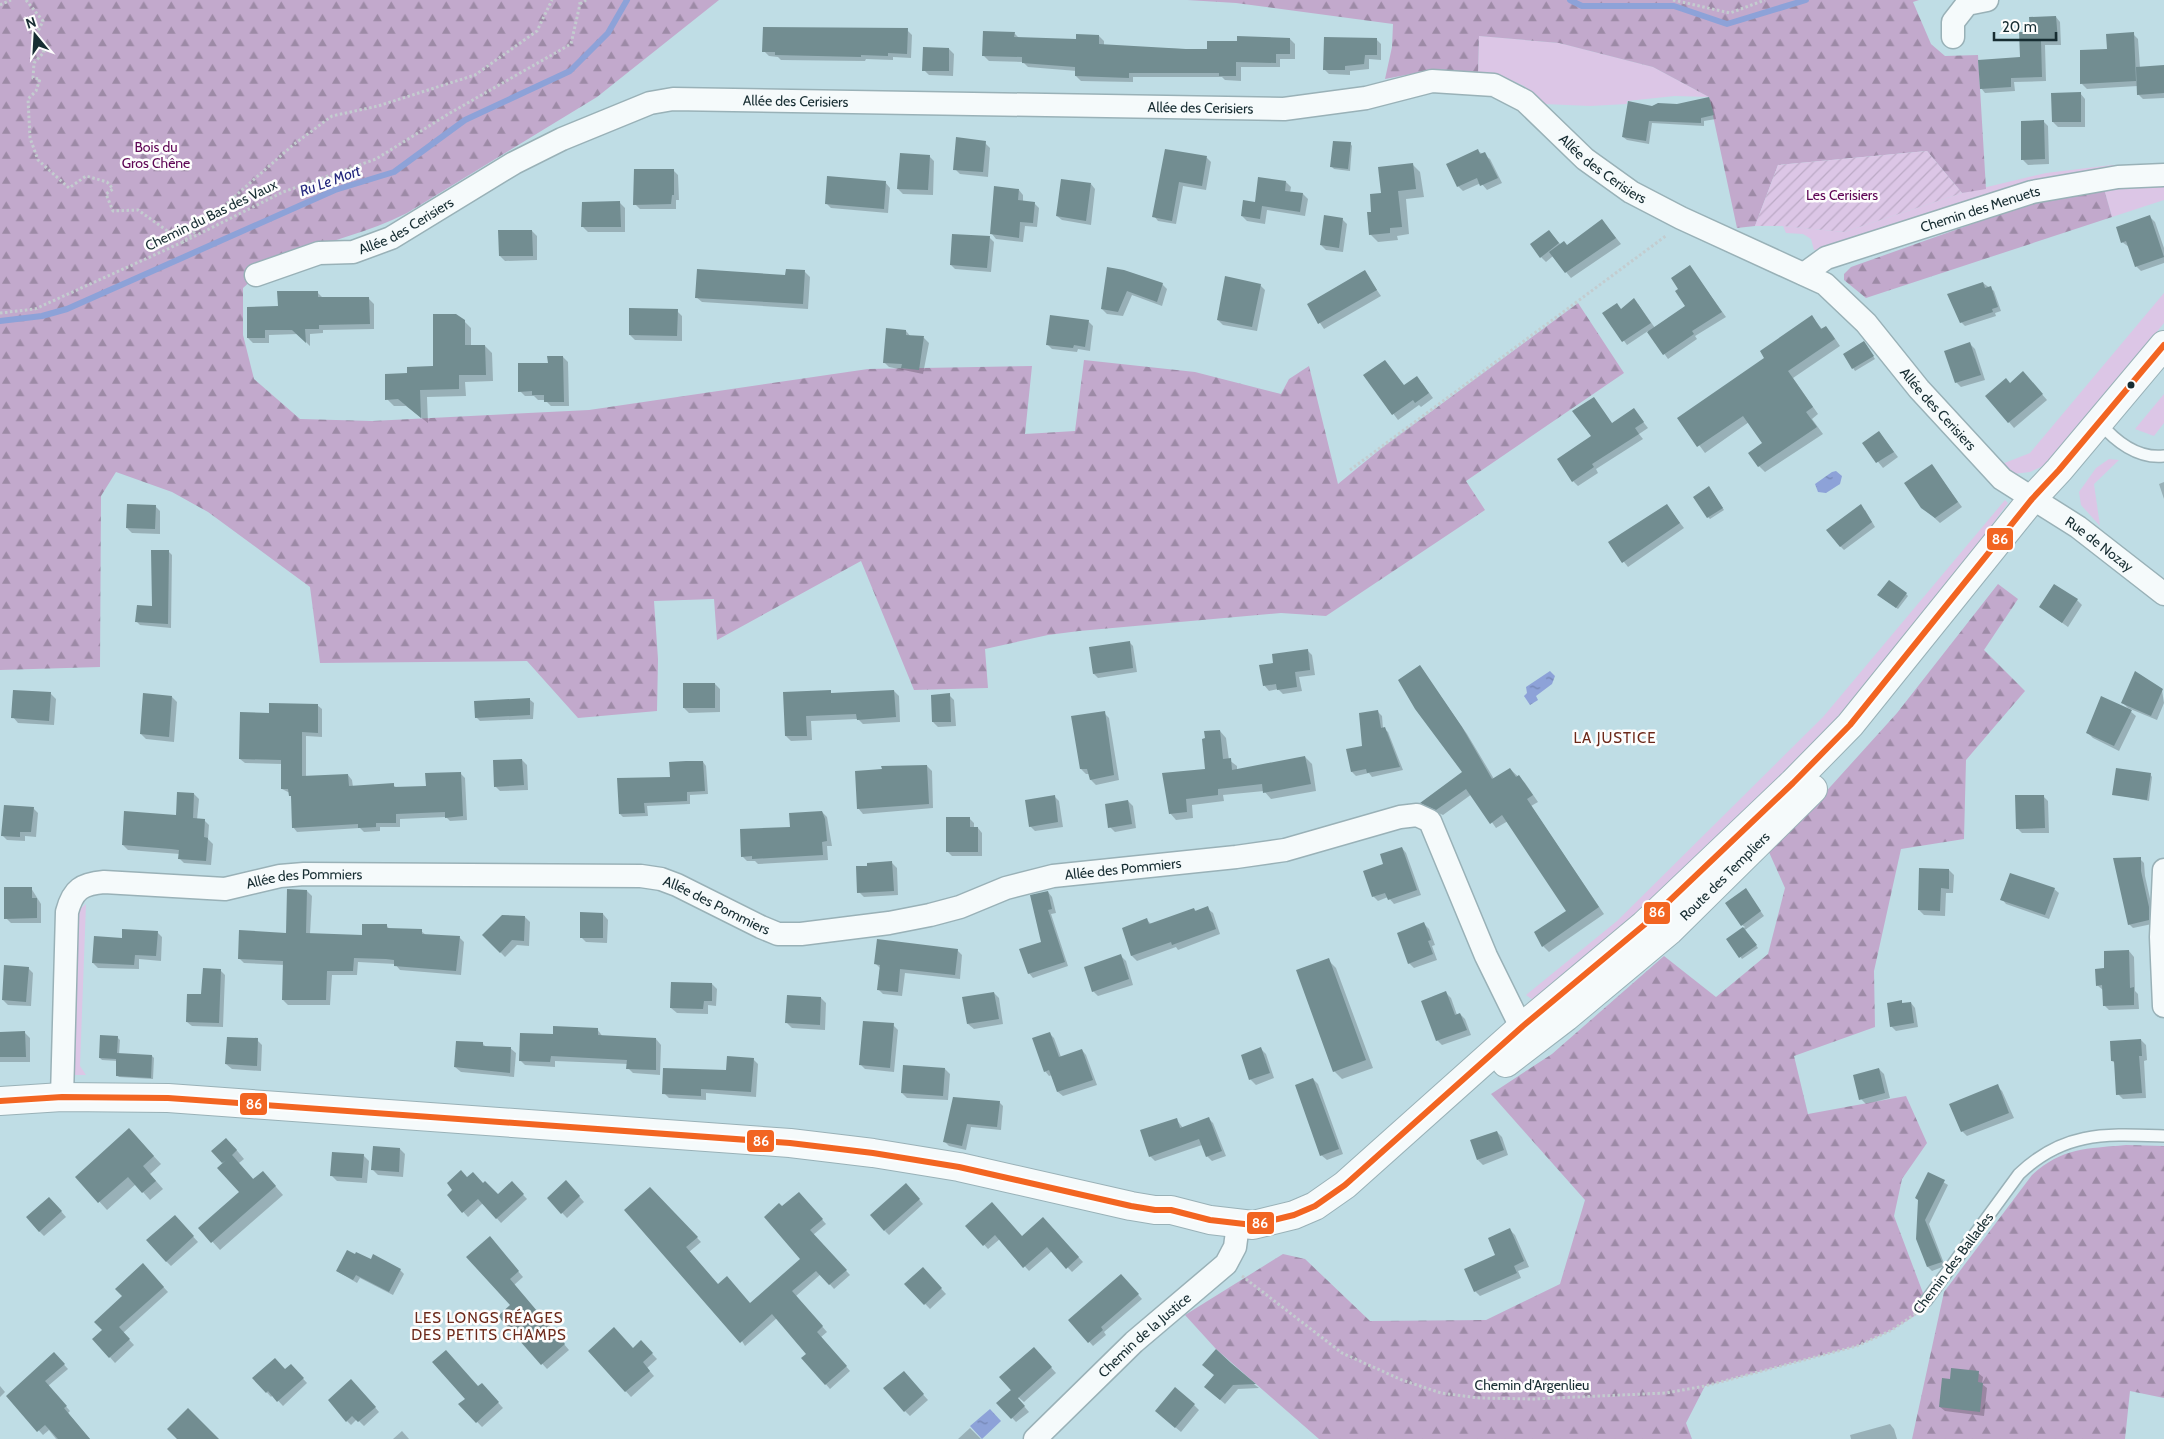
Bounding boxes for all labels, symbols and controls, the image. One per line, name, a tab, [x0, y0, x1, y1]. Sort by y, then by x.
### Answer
north arrow	[10, 10, 60, 60]
scale bar	[1994, 10, 2056, 42]
text: N	[23, 13, 38, 33]
text: 20 m	[2002, 18, 2037, 36]
street label: Allée des Cerisiers	[743, 91, 849, 111]
street label: Allée des Cerisiers	[1148, 98, 1254, 118]
street label: Allée des Cerisiers	[1555, 130, 1650, 208]
park label: Bois du Gros Chêne	[122, 138, 190, 172]
water label: Ru Le Mort	[297, 162, 363, 200]
street label: Chemin du Bas des Vaux	[142, 175, 280, 255]
street label: Chemin des Menuets	[1918, 182, 2041, 236]
park label: Les Cerisiers	[1806, 186, 1878, 204]
street label: Allée des Cerisiers	[356, 193, 457, 258]
street label: Allée des Cerisiers	[1896, 364, 1980, 454]
unlabelled marker	[2126, 380, 2136, 390]
street label: Rue de Nozay	[2062, 512, 2137, 576]
line badge: 86	[1986, 527, 2014, 551]
text: 86	[1992, 530, 2008, 548]
district label: LA JUSTICE	[1574, 729, 1656, 747]
street label: Route des Templiers	[1676, 828, 1774, 924]
street label: Allée des Pommiers	[1064, 854, 1182, 884]
street label: Allée des Pommiers	[244, 865, 363, 893]
street label: Allée des Pommiers	[661, 872, 773, 939]
line badge: 86	[1643, 901, 1671, 925]
text: 86	[1649, 903, 1665, 921]
line badge: 86	[239, 1092, 268, 1116]
text: 86	[246, 1095, 262, 1113]
line badge: 86	[746, 1129, 775, 1153]
text: 86	[753, 1132, 769, 1150]
street label: Chemin des Ballades	[1909, 1208, 1997, 1317]
line badge: 86	[1246, 1211, 1275, 1235]
text: 86	[1252, 1214, 1268, 1232]
street label: Chemin de la Justice	[1094, 1289, 1195, 1381]
district label: LES LONGS RÉAGES DES PETITS CHAMPS	[411, 1308, 567, 1344]
street label: Chemin d'Argenlieu	[1475, 1376, 1589, 1394]

